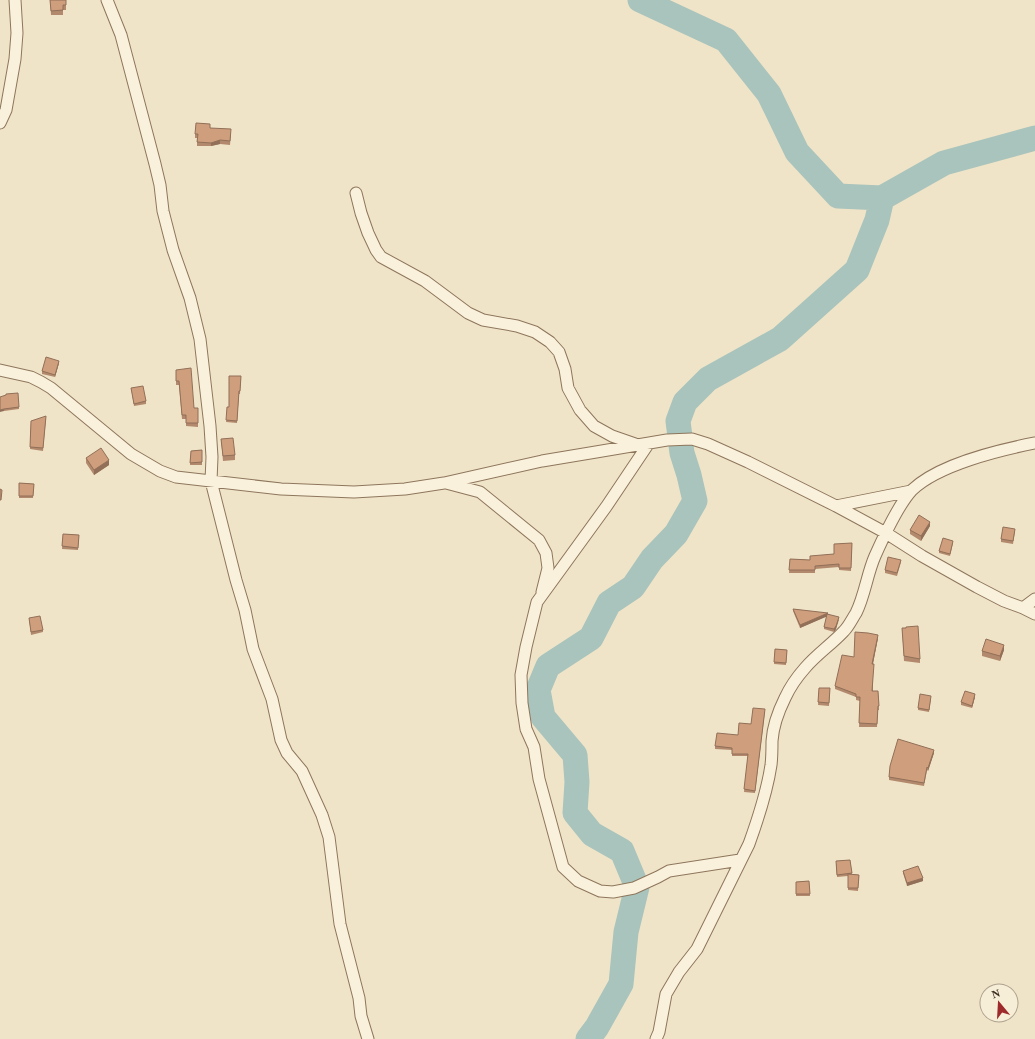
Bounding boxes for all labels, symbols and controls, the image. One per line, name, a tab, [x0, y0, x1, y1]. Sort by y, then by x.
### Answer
north arrow	[979, 983, 1019, 1023]
text: N	[990, 987, 1002, 1000]

